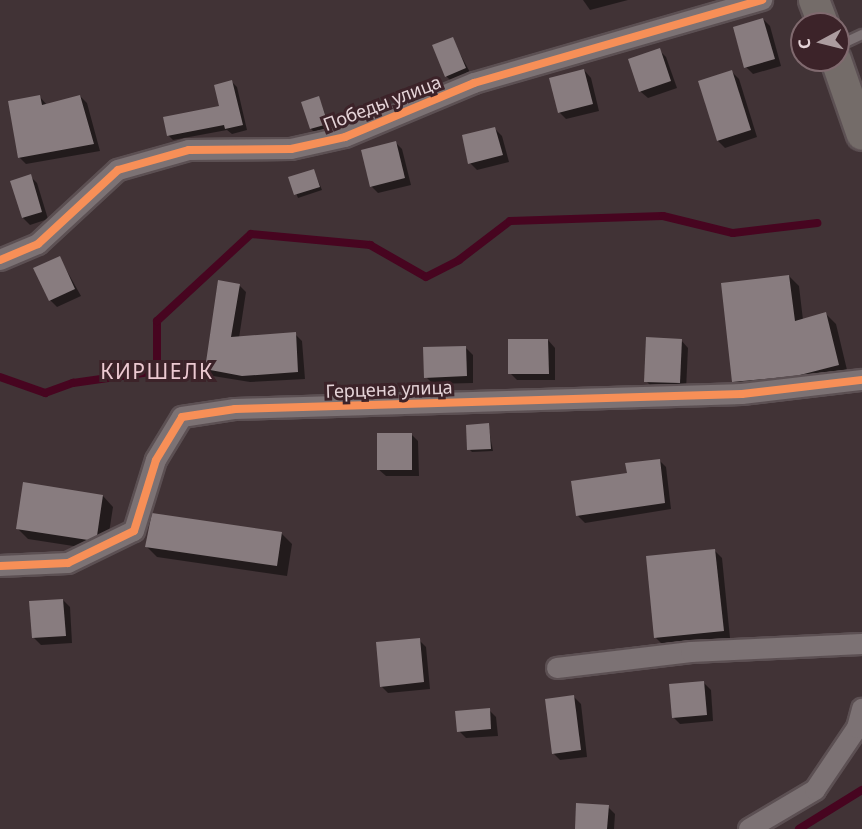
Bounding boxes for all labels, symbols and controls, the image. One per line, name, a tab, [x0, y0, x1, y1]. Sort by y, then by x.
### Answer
north arrow	[790, 12, 850, 72]
text: С	[793, 37, 816, 50]
street label: Победы улица	[320, 71, 444, 135]
district label: КИРШЕЛК	[100, 358, 214, 384]
street label: Герцена улица	[325, 376, 453, 402]

